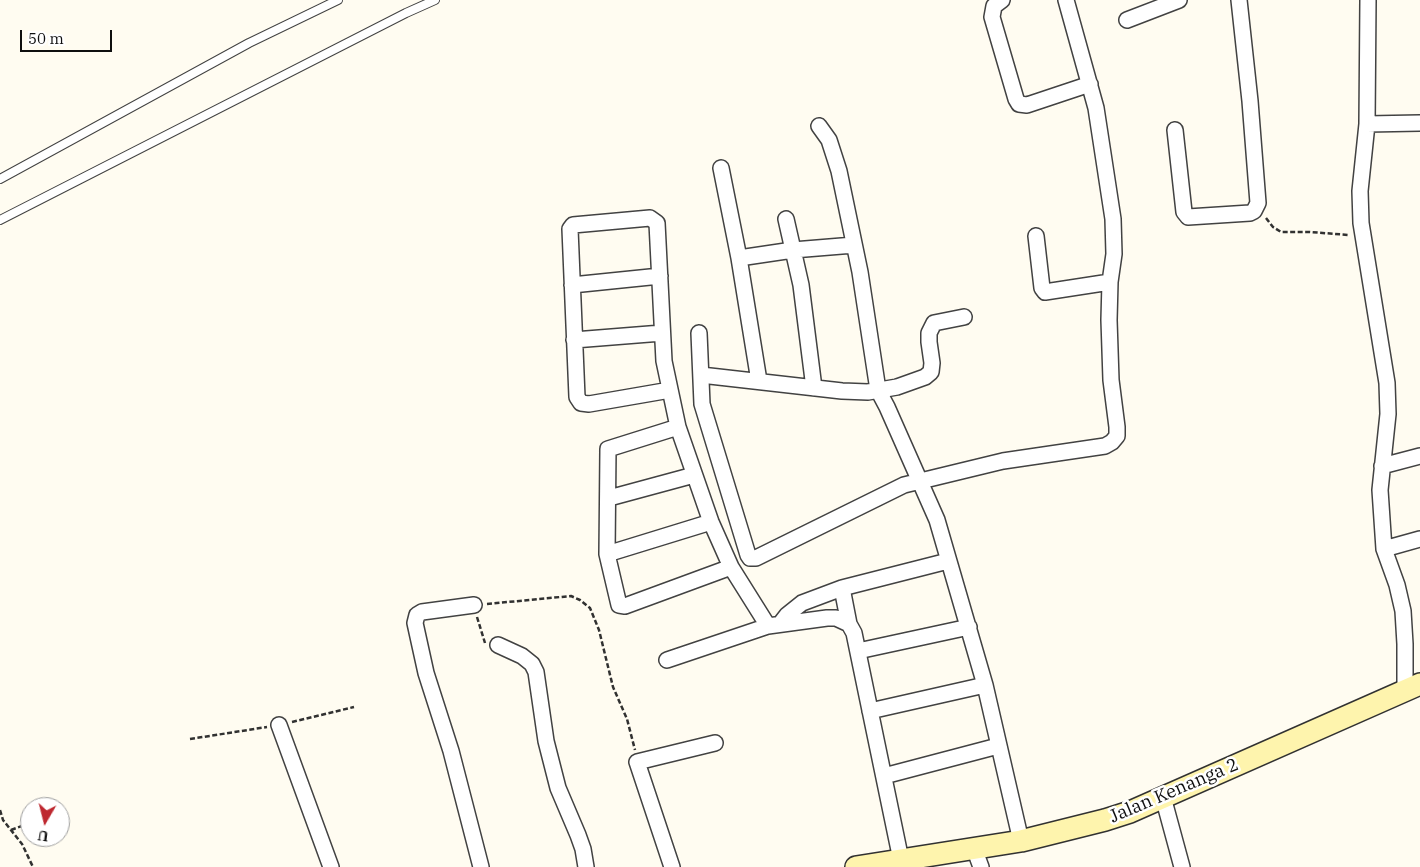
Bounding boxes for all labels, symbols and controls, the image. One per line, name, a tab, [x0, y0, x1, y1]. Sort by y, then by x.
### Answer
scale bar	[22, 20, 115, 52]
text: 50 m	[28, 29, 64, 48]
street label: Jalan Kenanga 2	[1106, 754, 1242, 828]
north arrow	[20, 797, 70, 847]
text: U	[36, 826, 50, 846]

